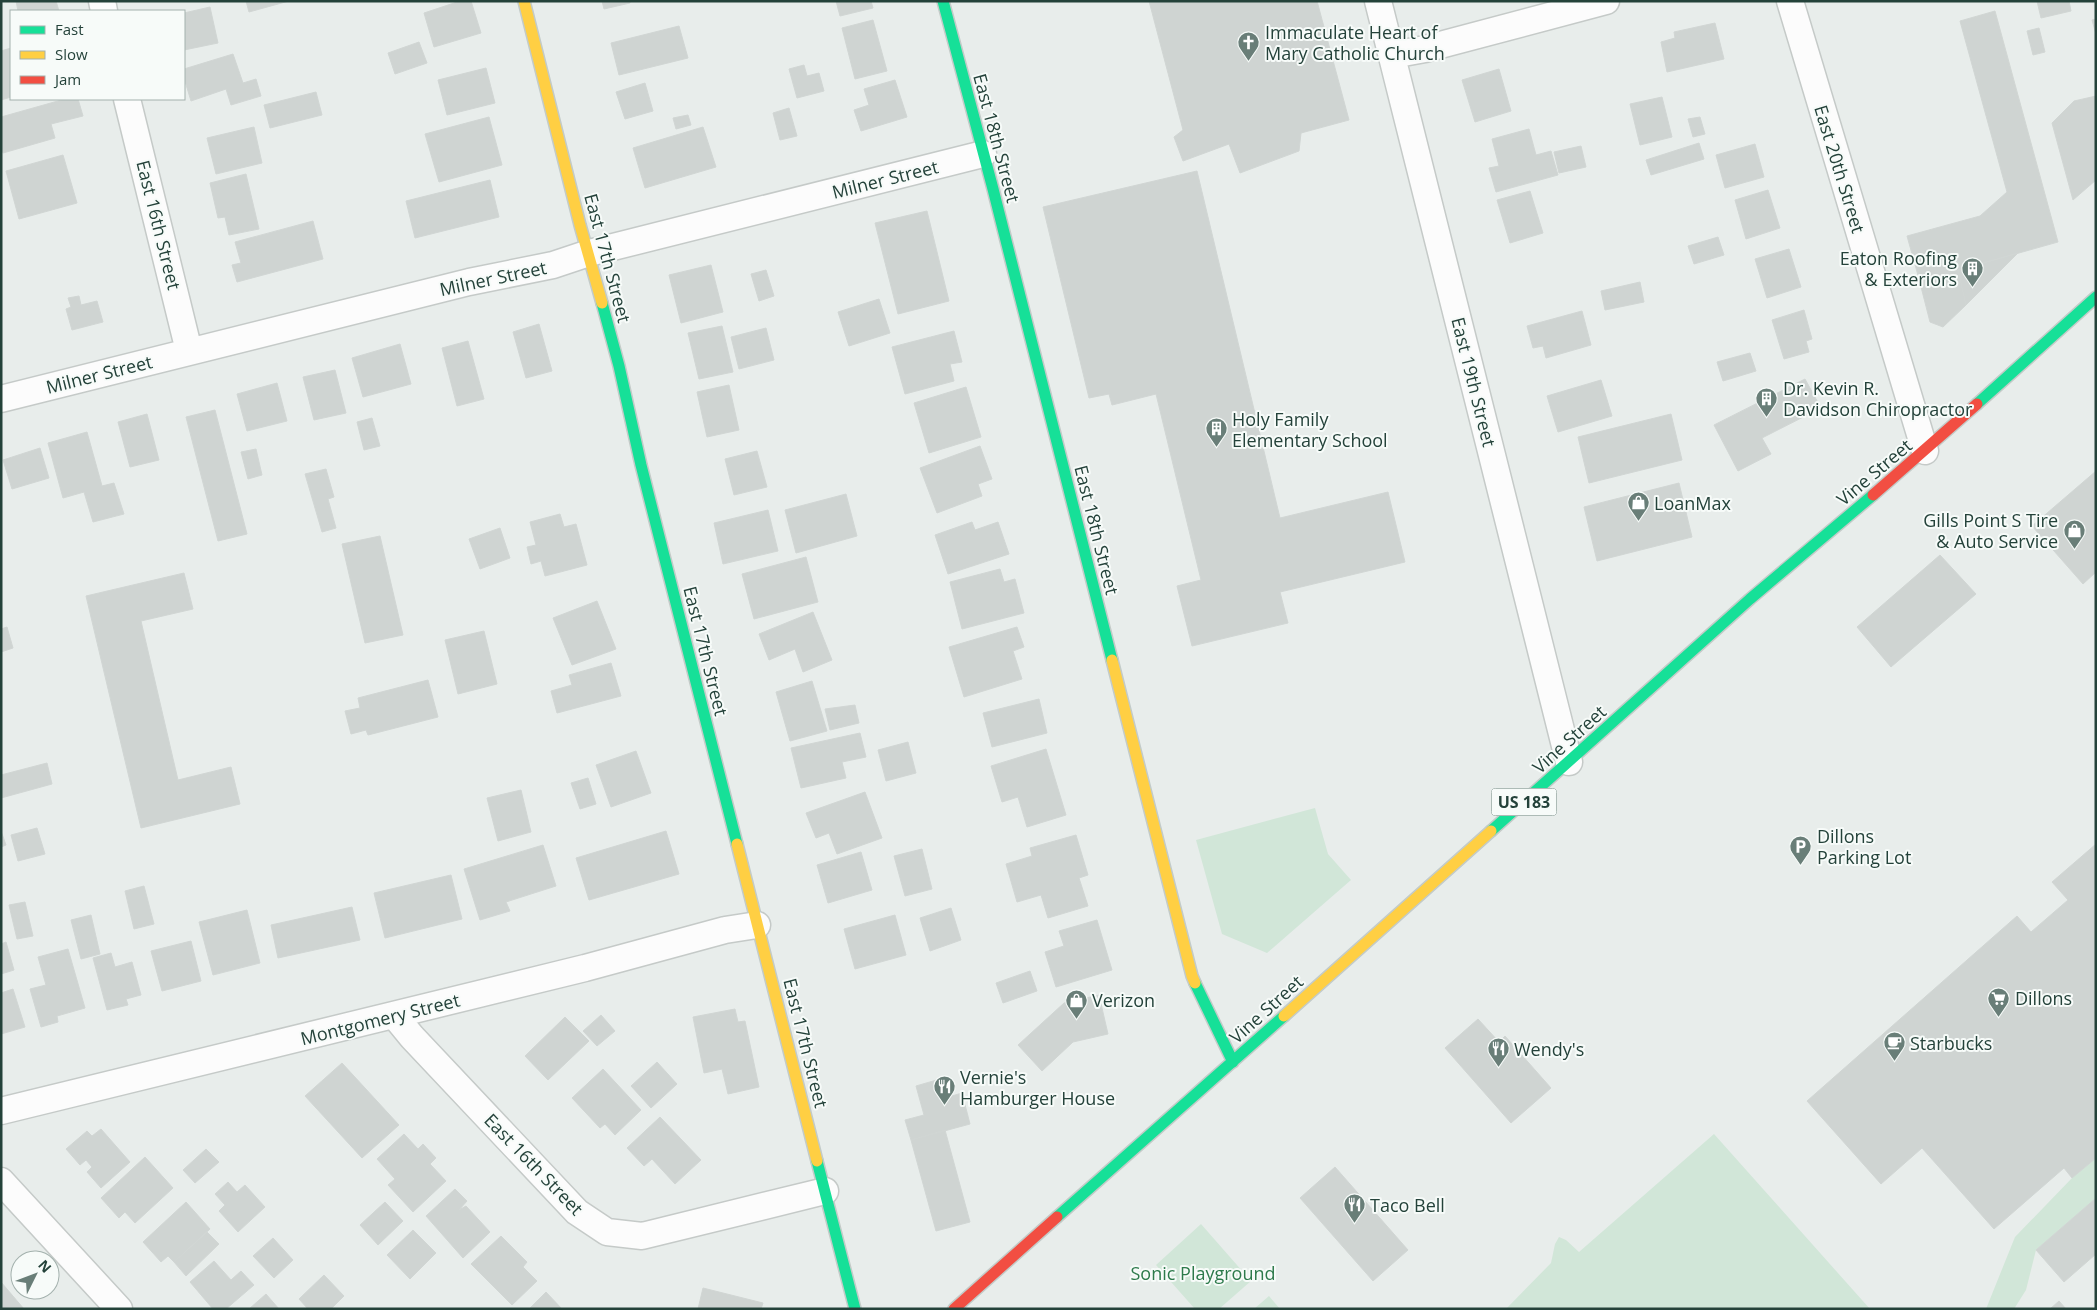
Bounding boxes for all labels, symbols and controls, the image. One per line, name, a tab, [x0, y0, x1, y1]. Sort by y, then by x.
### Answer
legend	[10, 10, 185, 100]
text: Fast	[55, 19, 84, 39]
place label: Immaculate Heart of Mary Catholic Church	[1265, 20, 1445, 65]
church icon: Immaculate Heart of Mary Catholic Church	[1237, 30, 1261, 61]
text: Slow	[55, 44, 88, 64]
text: Jam	[53, 69, 81, 89]
street label: East 18th Street	[968, 71, 1026, 205]
street label: East 20th Street	[1809, 102, 1871, 236]
street label: Milner Street	[829, 154, 941, 204]
street label: East 16th Street	[131, 158, 187, 292]
street label: East 17th Street	[579, 191, 637, 325]
place label: Eaton Roofing & Exteriors	[1840, 246, 1957, 291]
street label: Milner Street	[437, 255, 549, 301]
building icon: Eaton Roofing & Exteriors	[1961, 256, 1985, 287]
street label: East 19th Street	[1446, 315, 1502, 449]
street label: Milner Street	[43, 349, 155, 399]
place label: Dr. Kevin R. Davidson Chiropractor	[1783, 376, 1973, 421]
building icon: Dr. Kevin R. Davidson Chiropractor	[1755, 386, 1779, 417]
place label: Holy Family Elementary School	[1232, 407, 1388, 452]
building icon: Holy Family Elementary School	[1204, 417, 1228, 448]
street label: Vine Street	[1831, 433, 1917, 511]
street label: East 18th Street	[1069, 463, 1125, 597]
shop icon: LoanMax	[1626, 491, 1650, 522]
place label: LoanMax	[1654, 491, 1731, 515]
place label: Gills Point S Tire & Auto Service	[1923, 508, 2058, 553]
shop icon: Gills Point S Tire & Auto Service	[2062, 518, 2086, 549]
street label: East 17th Street	[678, 584, 734, 718]
street label: Vine Street	[1527, 700, 1611, 778]
road number: US 183	[1492, 789, 1556, 816]
place label: Dillons Parking Lot	[1817, 824, 1911, 869]
parking icon: Dillons Parking Lot	[1789, 834, 1813, 865]
street label: Vine Street	[1224, 970, 1308, 1048]
street label: East 17th Street	[778, 976, 834, 1110]
supermarket icon: Dillons	[1987, 986, 2011, 1017]
place label: Dillons	[2015, 986, 2072, 1010]
street label: Montgomery Street	[298, 988, 462, 1050]
shop icon: Verizon	[1064, 988, 1088, 1019]
place label: Verizon	[1092, 988, 1155, 1012]
cafe icon: Starbucks	[1882, 1031, 1906, 1062]
place label: Starbucks	[1910, 1031, 1992, 1055]
restaurant icon: Wendy's	[1486, 1037, 1510, 1068]
place label: Wendy's	[1514, 1037, 1584, 1061]
place label: Vernie's Hamburger House	[960, 1065, 1115, 1110]
restaurant icon: Vernie's Hamburger House	[932, 1075, 956, 1106]
street label: East 16th Street	[479, 1108, 589, 1220]
restaurant icon: Taco Bell	[1342, 1193, 1366, 1224]
place label: Taco Bell	[1370, 1193, 1445, 1217]
north arrow	[10, 1250, 60, 1300]
text: N	[34, 1255, 56, 1277]
park label: Sonic Playground	[1130, 1261, 1276, 1285]

